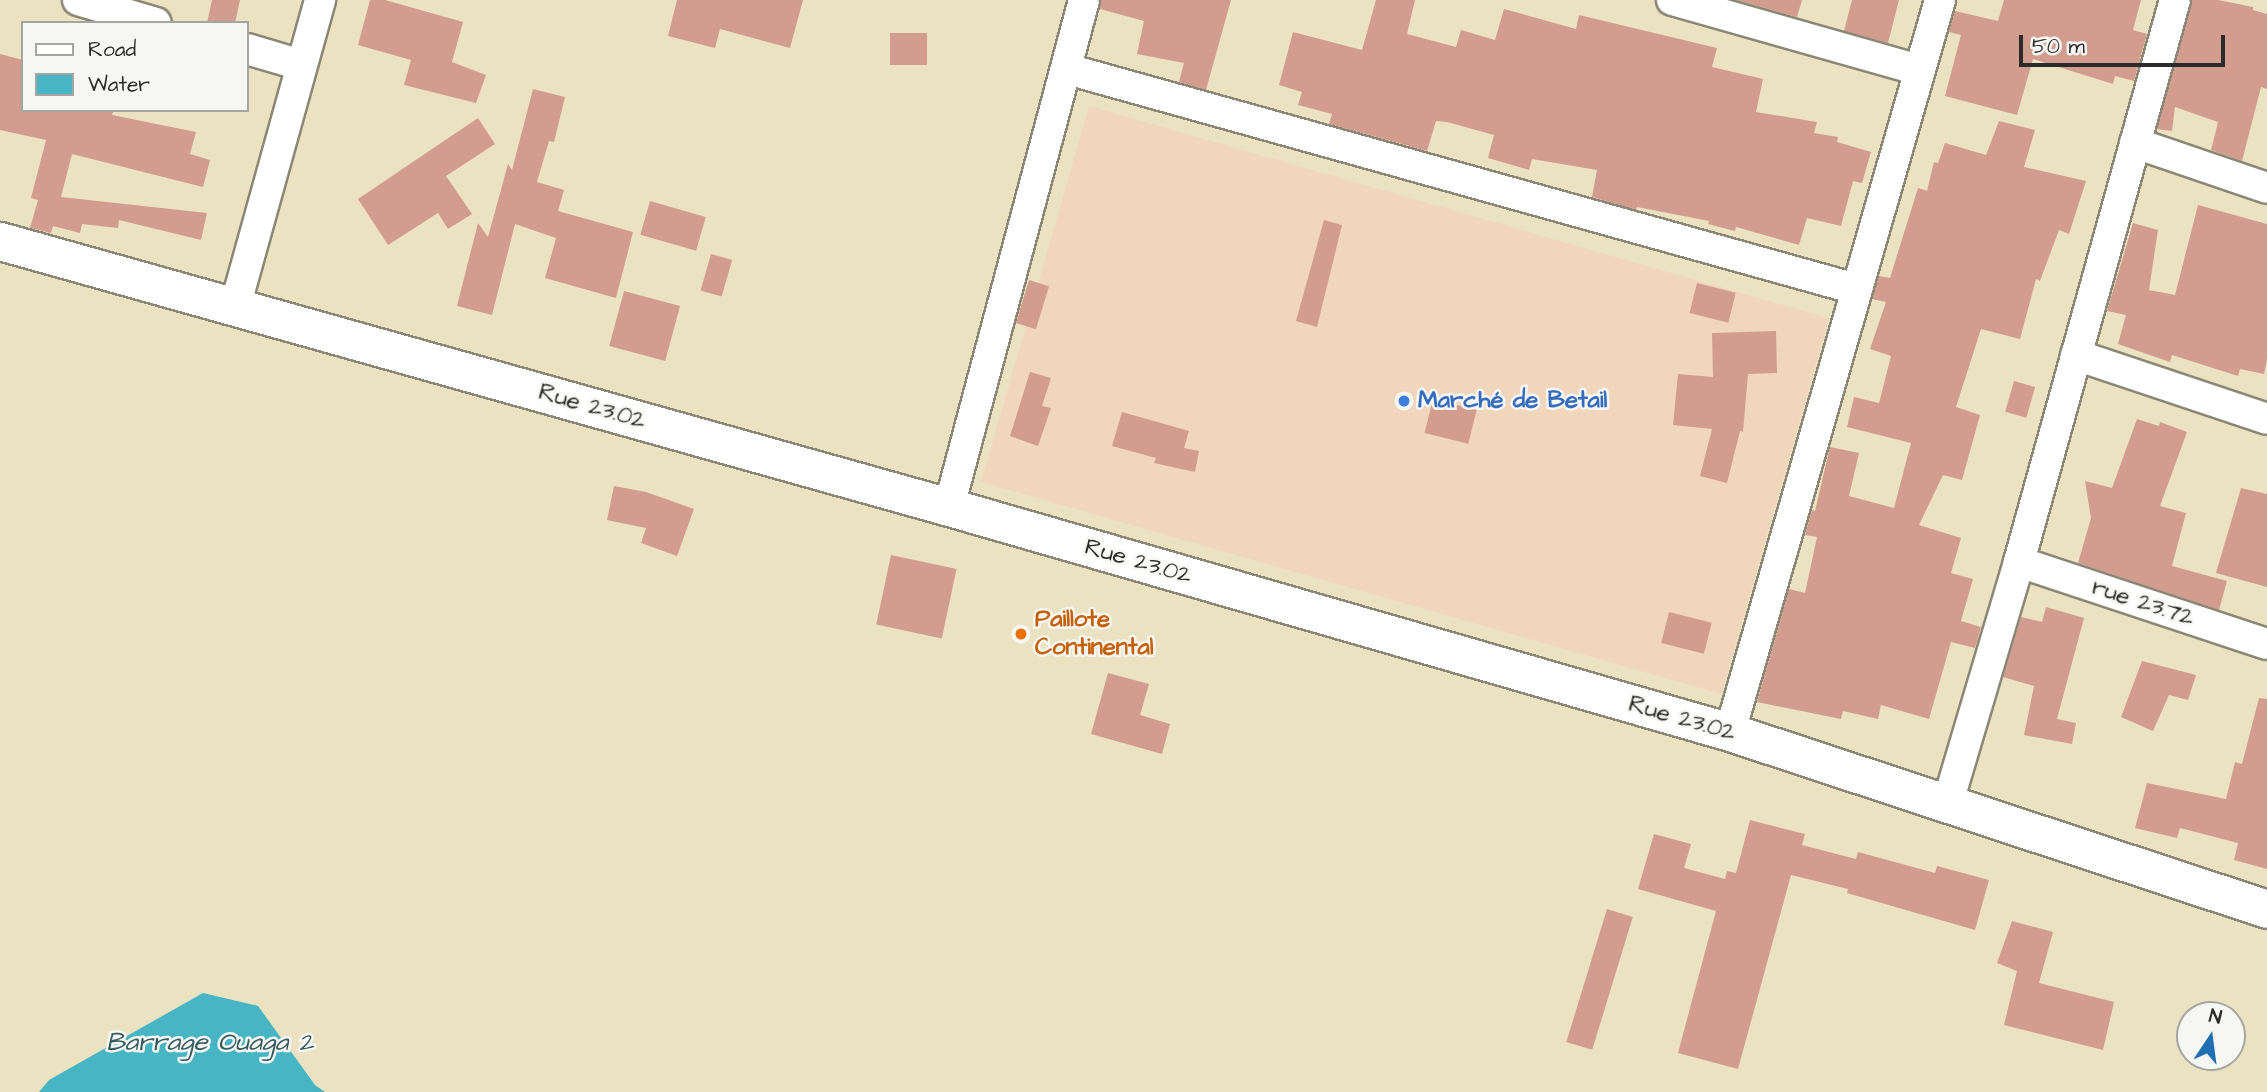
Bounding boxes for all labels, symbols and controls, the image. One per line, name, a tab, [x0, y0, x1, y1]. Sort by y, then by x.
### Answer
legend	[21, 21, 248, 112]
scale bar	[2022, 21, 2228, 65]
text: 50 m	[2032, 32, 2085, 61]
text: Road	[88, 35, 136, 64]
text: Water	[88, 70, 150, 99]
street label: Rue 23.02	[535, 378, 649, 436]
place label: Marché de Betail	[1418, 387, 1607, 415]
marker: Marché de Betail	[1396, 393, 1412, 409]
street label: Rue 23.02	[1081, 533, 1195, 591]
street label: rue 23.72	[2088, 573, 2198, 633]
place label: Paillote Continental	[1035, 606, 1154, 662]
marker: Paillote Continental	[1013, 626, 1029, 642]
street label: Rue 23.02	[1625, 690, 1739, 748]
north arrow	[2176, 1001, 2246, 1071]
text: N	[2207, 1003, 2224, 1031]
water label: Barrage Ouaga 2	[106, 1027, 314, 1059]

